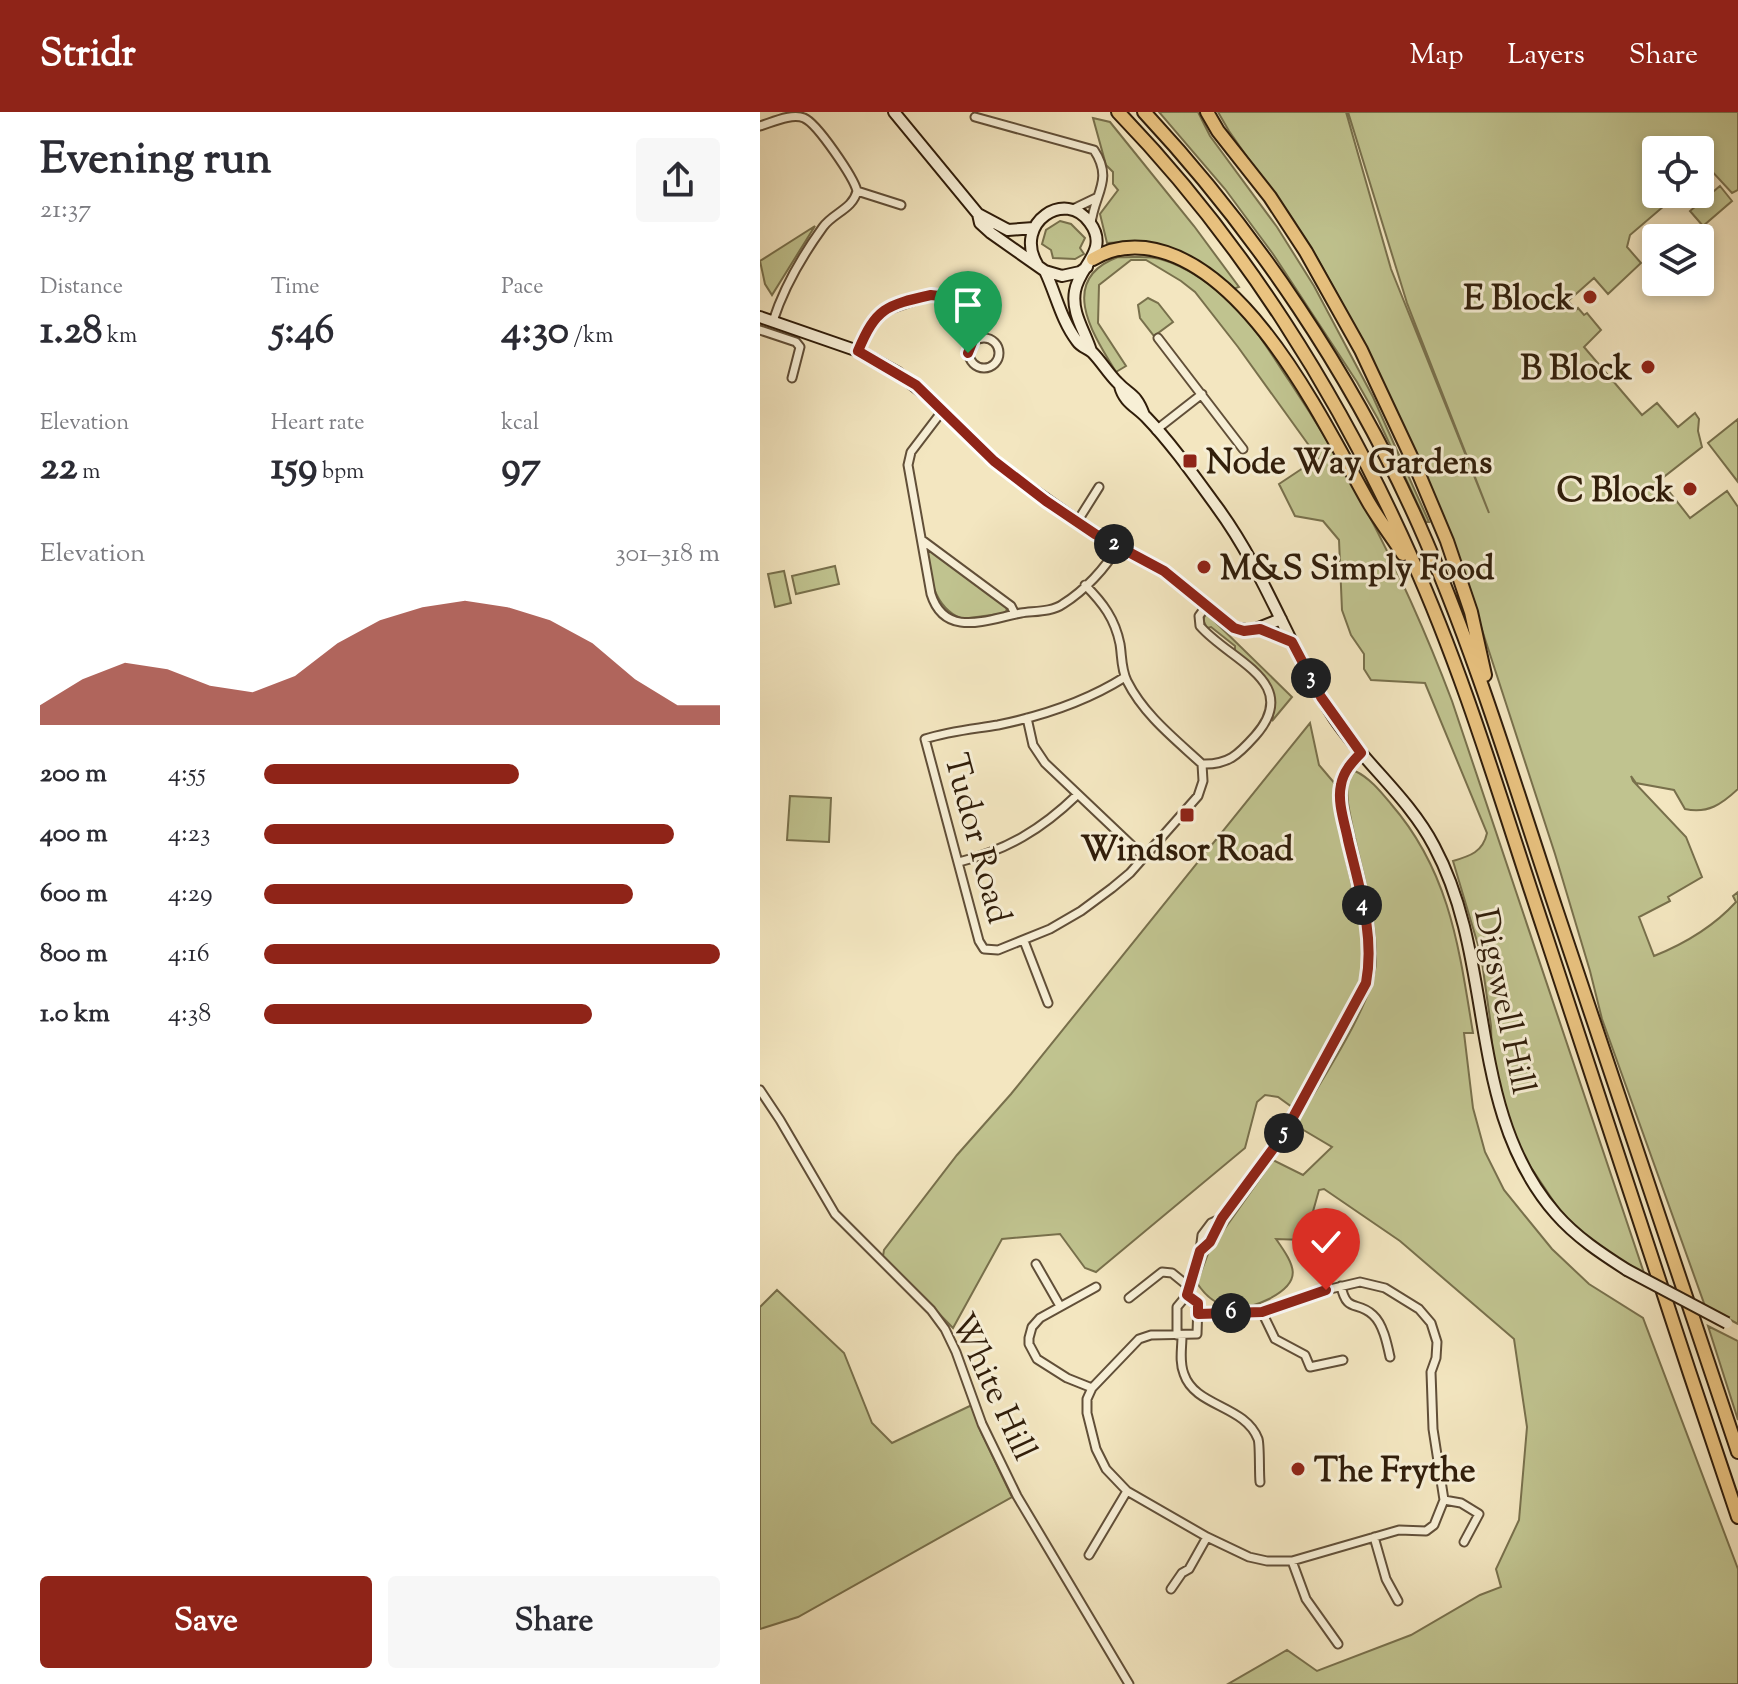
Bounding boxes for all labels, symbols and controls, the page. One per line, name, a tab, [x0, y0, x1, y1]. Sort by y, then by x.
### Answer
text: Stridr	[40, 29, 136, 83]
text: Map	[1410, 36, 1463, 76]
text: Layers	[1507, 36, 1585, 76]
text: Share	[1629, 36, 1698, 76]
text: Evening run	[40, 130, 272, 193]
map controls	[1642, 136, 1714, 296]
button: locate	[1642, 136, 1714, 208]
button: share	[636, 138, 720, 222]
text: 21:37	[40, 192, 91, 229]
button: layers	[1642, 224, 1714, 296]
pin	[934, 271, 1002, 353]
text: Distance	[40, 272, 123, 304]
text: Time	[271, 272, 320, 304]
text: Pace	[501, 272, 543, 304]
place label: E Block	[1464, 276, 1574, 325]
icon: arrive	[946, 283, 990, 327]
marker: E Block	[1581, 288, 1599, 306]
text: 1.28	[40, 304, 102, 361]
text: 5:46	[271, 304, 334, 361]
text: 4:30	[501, 304, 569, 361]
text: km	[102, 321, 137, 353]
text: /km	[569, 321, 613, 353]
place label: B Block	[1521, 346, 1632, 395]
marker: B Block	[1639, 358, 1657, 376]
text: Elevation	[40, 408, 129, 440]
text: Heart rate	[271, 408, 365, 440]
text: kcal	[501, 408, 539, 440]
text: 22	[40, 440, 77, 497]
text: 159	[271, 440, 317, 497]
text: 97	[501, 440, 541, 497]
place label: Node Way Gardens	[1206, 440, 1492, 489]
marker: Node Way Gardens	[1181, 452, 1199, 470]
text: m	[77, 457, 100, 489]
text: bpm	[317, 457, 364, 489]
place label: C Block	[1557, 468, 1674, 517]
marker: C Block	[1681, 480, 1699, 498]
pin: 2	[1094, 524, 1134, 564]
text: 2	[1109, 528, 1119, 560]
text: Elevation	[40, 536, 145, 573]
text: 301–318 m	[615, 536, 720, 573]
place label: M&S Simply Food	[1220, 546, 1495, 595]
marker: M&S Simply Food	[1195, 558, 1213, 576]
pin: 3	[1291, 658, 1331, 698]
text: 3	[1307, 662, 1315, 694]
street label: Tudor Road	[929, 748, 1022, 929]
text: 200 m	[40, 756, 107, 793]
text: 4:55	[168, 756, 206, 793]
marker: Windsor Road	[1178, 806, 1196, 824]
text: 400 m	[40, 816, 107, 853]
text: 4:23	[168, 816, 211, 853]
place label: Windsor Road	[1081, 827, 1294, 876]
text: 600 m	[40, 876, 107, 913]
text: 4:29	[168, 876, 213, 913]
pin: 4	[1342, 885, 1382, 925]
text: 4	[1356, 889, 1368, 921]
street label: Digswell Hill	[1459, 905, 1546, 1099]
text: 800 m	[40, 936, 108, 973]
text: 4:16	[168, 936, 210, 973]
text: 1.0 km	[40, 996, 110, 1033]
text: 4:38	[168, 996, 211, 1033]
pin: 5	[1264, 1113, 1304, 1153]
text: 5	[1280, 1117, 1288, 1149]
pin	[1292, 1208, 1360, 1290]
icon: check	[1304, 1220, 1348, 1264]
pin: 6	[1211, 1293, 1251, 1333]
text: 6	[1226, 1297, 1236, 1329]
street label: White Hill	[936, 1306, 1047, 1469]
place label: The Frythe	[1314, 1448, 1476, 1497]
marker: The Frythe	[1289, 1460, 1307, 1478]
button: Save	[40, 1576, 372, 1668]
button: Share	[388, 1576, 720, 1668]

